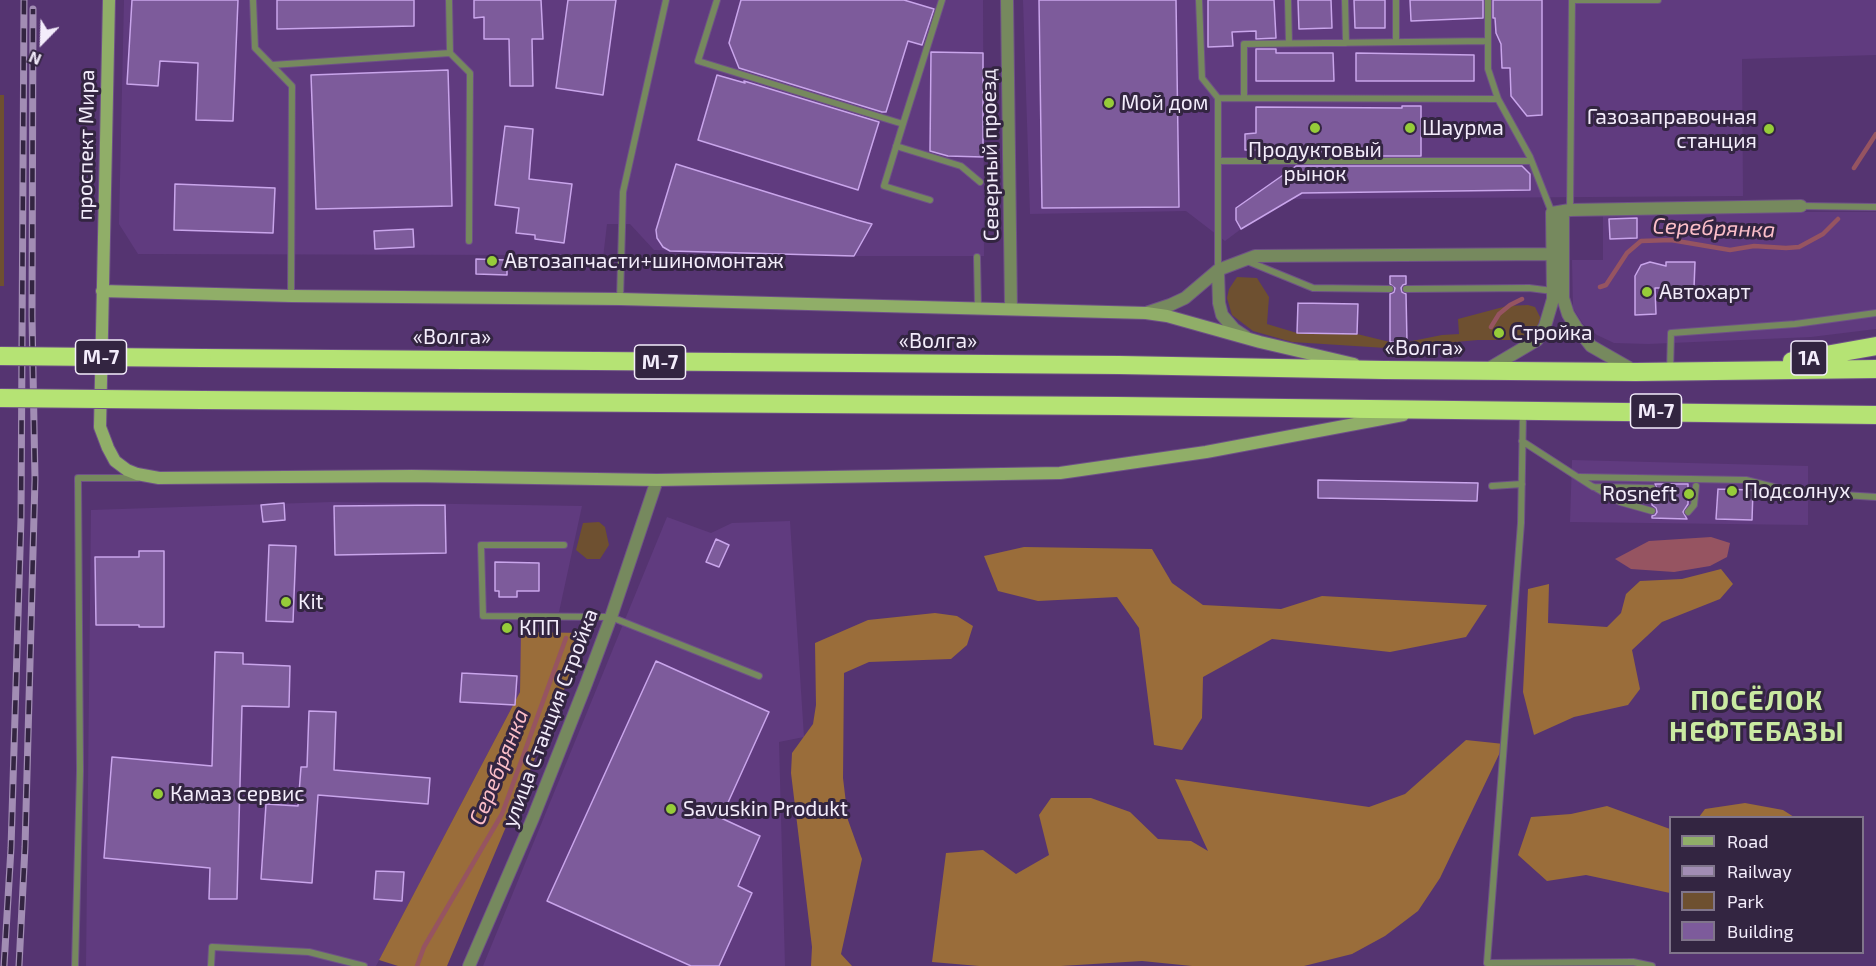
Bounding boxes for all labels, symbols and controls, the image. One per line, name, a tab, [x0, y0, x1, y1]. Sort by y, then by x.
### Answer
north arrow	[12, 12, 72, 72]
text: N	[26, 48, 44, 70]
street label: Северный проезд	[976, 68, 1004, 242]
street label: проспект Мира	[72, 69, 100, 221]
place label: Мой дом	[1121, 90, 1208, 116]
marker: Мой дом	[1102, 96, 1116, 110]
place label: Газозаправочная станция	[1587, 104, 1757, 154]
place label: Шаурма	[1422, 115, 1504, 141]
marker: Продуктовый рынок	[1308, 121, 1322, 135]
marker: Шаурма	[1403, 121, 1417, 135]
marker: Газозаправочная станция	[1762, 122, 1776, 136]
place label: Продуктовый рынок	[1248, 137, 1382, 187]
water label: Серебрянка	[1652, 213, 1776, 243]
place label: Автозапчасти+шиномонтаж	[504, 248, 784, 274]
marker: Автозапчасти+шиномонтаж	[485, 254, 499, 268]
place label: Автохарт	[1659, 279, 1751, 305]
marker: Автохарт	[1640, 285, 1654, 299]
place label: Стройка	[1511, 320, 1593, 346]
street label: «Волга»	[413, 324, 491, 350]
marker: Стройка	[1492, 326, 1506, 340]
street label: «Волга»	[899, 328, 977, 354]
street label: «Волга»	[1385, 335, 1463, 361]
road number: М-7	[76, 340, 126, 374]
road number: 1A	[1791, 341, 1827, 375]
road number: М-7	[634, 345, 686, 379]
road number: М-7	[1630, 394, 1682, 428]
place label: Подсолнух	[1744, 478, 1850, 504]
place label: Rosneft	[1602, 481, 1677, 507]
marker: Подсолнух	[1725, 484, 1739, 498]
marker: Rosneft	[1682, 487, 1696, 501]
place label: Kit	[298, 589, 324, 615]
marker: Kit	[279, 595, 293, 609]
street label: улица Станция Стройка	[497, 605, 603, 831]
place label: КПП	[519, 615, 560, 641]
marker: КПП	[500, 621, 514, 635]
district label: ПОСЁЛОК НЕФТЕБАЗЫ	[1669, 685, 1845, 748]
water label: Серебрянка	[464, 705, 534, 829]
place label: Камаз сервис	[170, 781, 305, 807]
marker: Камаз сервис	[151, 787, 165, 801]
place label: Savuskin Produkt	[683, 796, 848, 822]
marker: Savuskin Produkt	[664, 802, 678, 816]
legend	[1669, 816, 1864, 954]
text: Road	[1727, 830, 1768, 852]
text: Railway	[1727, 860, 1792, 882]
text: Park	[1727, 890, 1764, 912]
text: Building	[1727, 920, 1794, 942]

